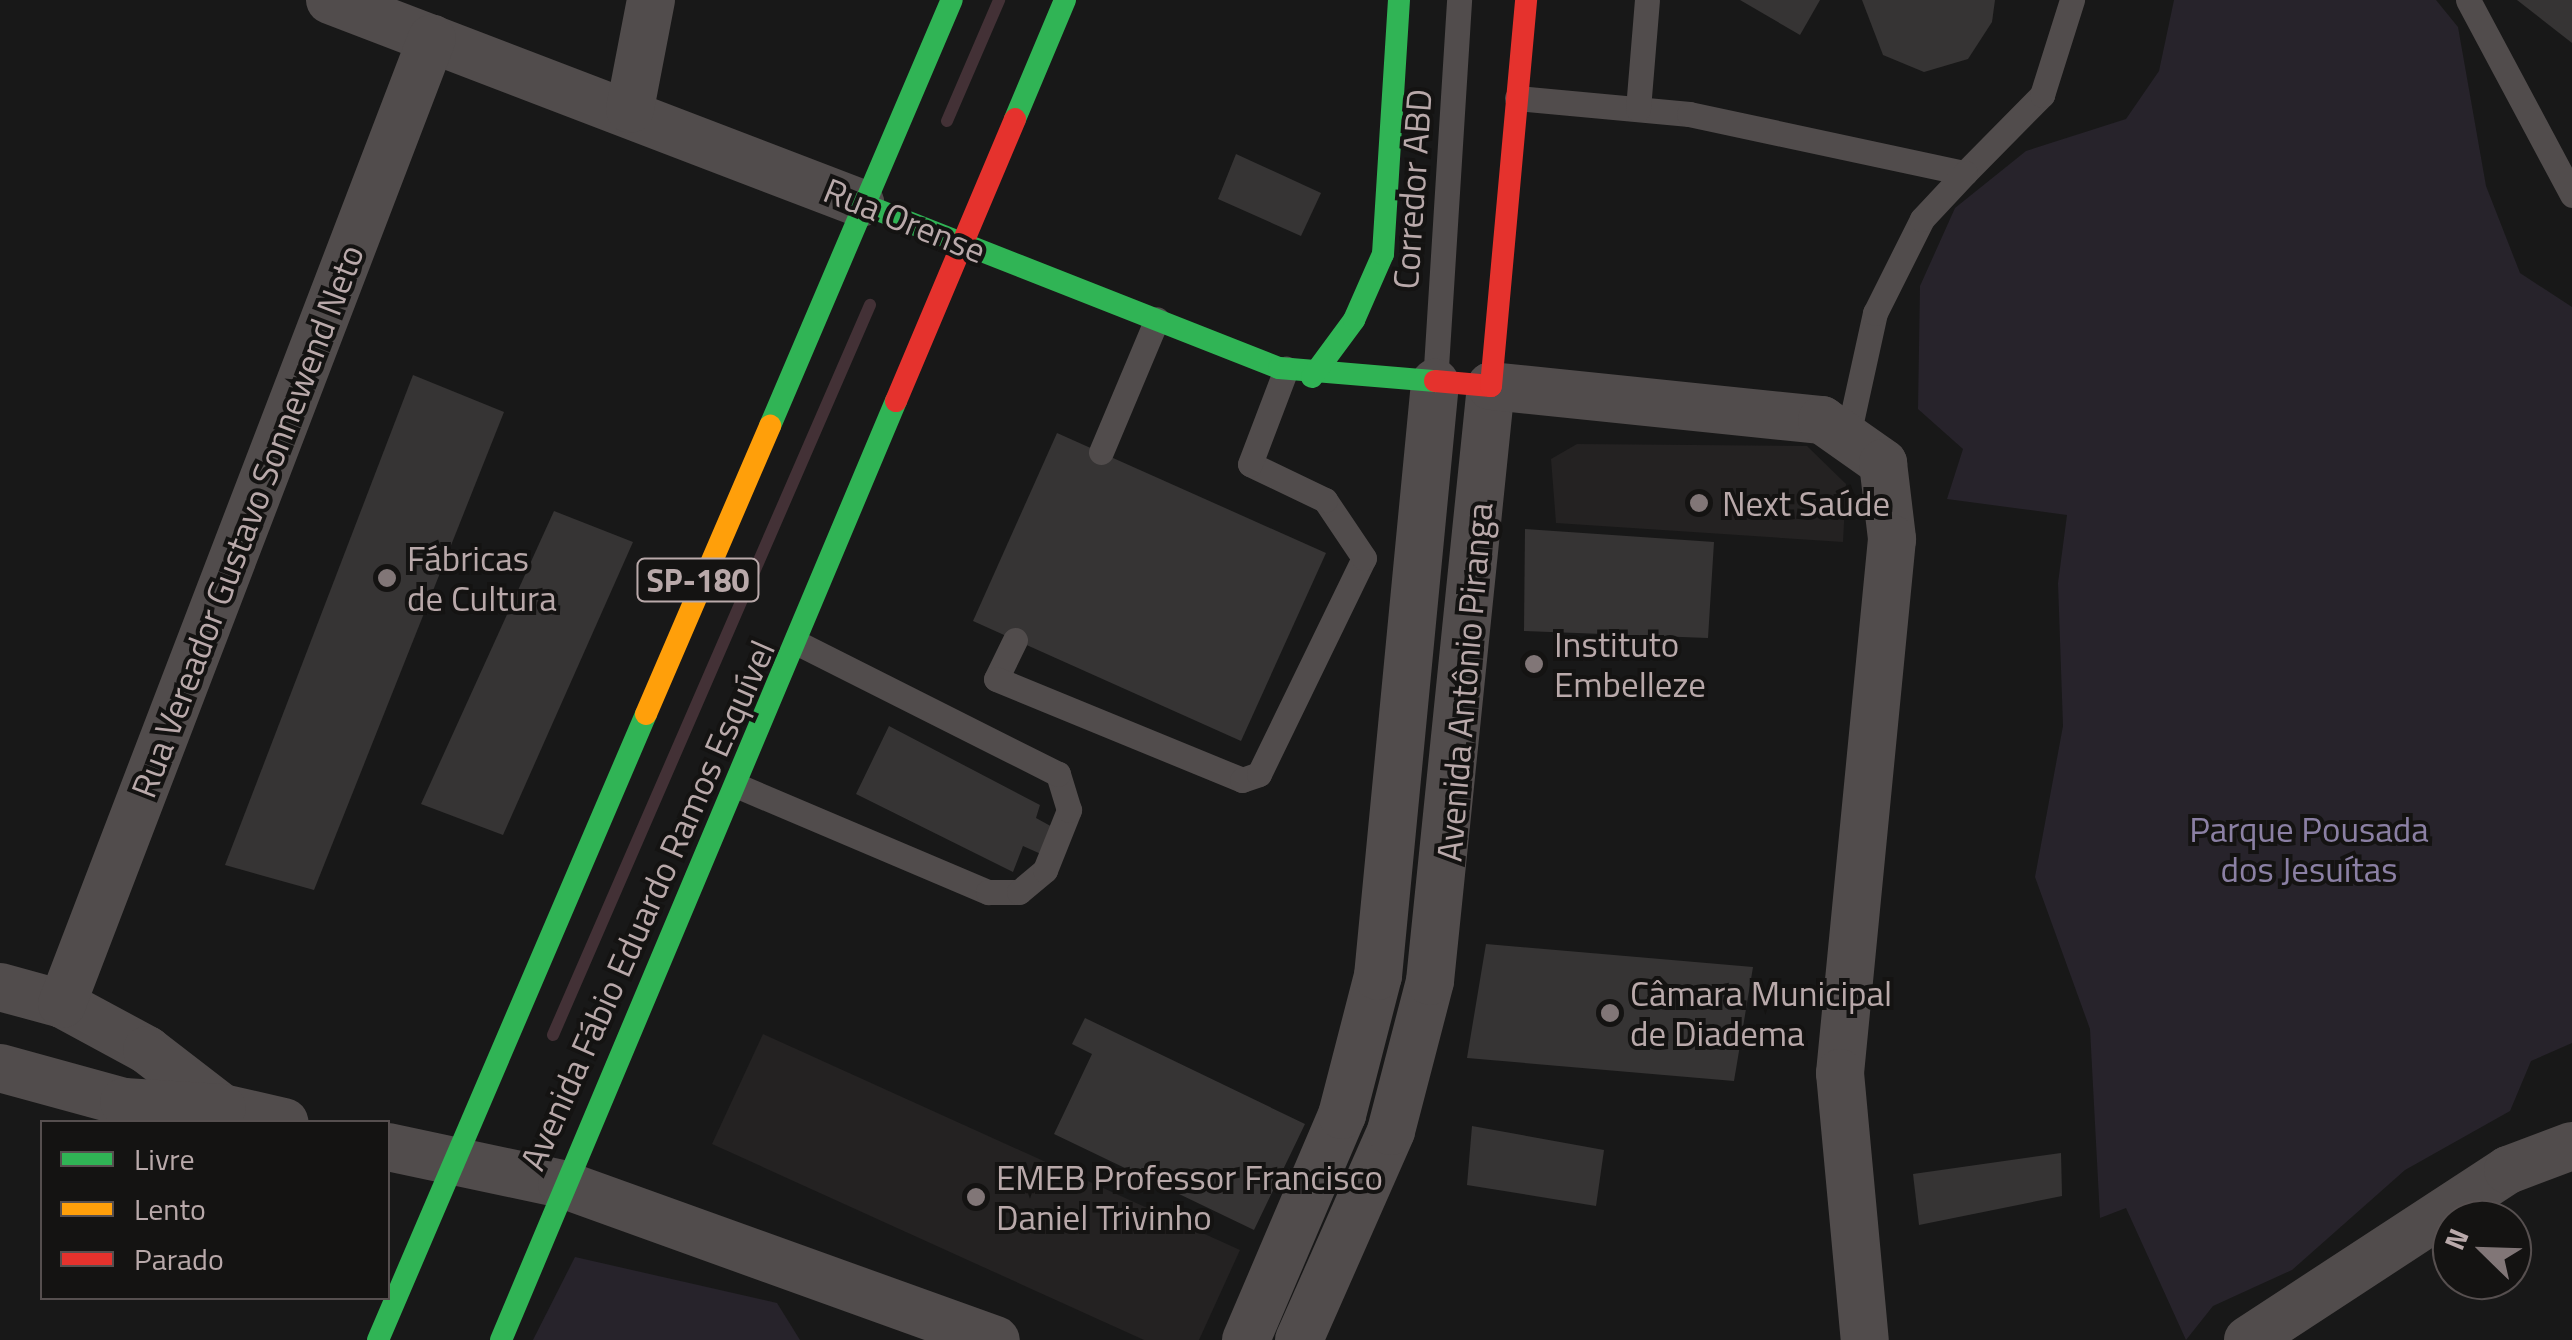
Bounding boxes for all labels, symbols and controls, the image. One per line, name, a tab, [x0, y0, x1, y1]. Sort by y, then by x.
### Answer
street label: Corredor ABD	[1384, 88, 1440, 290]
street label: Rua Orense	[818, 169, 992, 271]
street label: Rua Vereador Gustavo Sonnewend Neto	[122, 239, 372, 803]
place label: Next Saúde	[1722, 482, 1890, 524]
marker: Next Saúde	[1686, 490, 1712, 516]
street label: Avenida Antônio Piranga	[1427, 501, 1501, 863]
place label: Fábricas de Cultura	[407, 537, 557, 619]
road number: SP-180	[636, 553, 760, 607]
marker: Fábricas de Cultura	[376, 567, 398, 589]
place label: Instituto Embelleze	[1554, 623, 1706, 705]
street label: Avenida Fábio Eduardo Ramos Esquível	[511, 634, 783, 1176]
marker: Instituto Embelleze	[1523, 653, 1545, 675]
park label: Parque Pousada dos Jesuítas	[2189, 808, 2429, 890]
place label: Câmara Municipal de Diadema	[1630, 972, 1892, 1054]
marker: Câmara Municipal de Diadema	[1599, 1002, 1621, 1024]
legend	[40, 1120, 390, 1300]
text: Livre	[134, 1136, 195, 1182]
place label: EMEB Professor Francisco Daniel Trivinho	[996, 1156, 1383, 1238]
text: Lento	[134, 1186, 206, 1232]
marker: EMEB Professor Francisco Daniel Trivinho	[965, 1186, 987, 1208]
north arrow	[2432, 1200, 2532, 1300]
text: N	[2432, 1222, 2479, 1256]
text: Parado	[134, 1236, 224, 1282]

